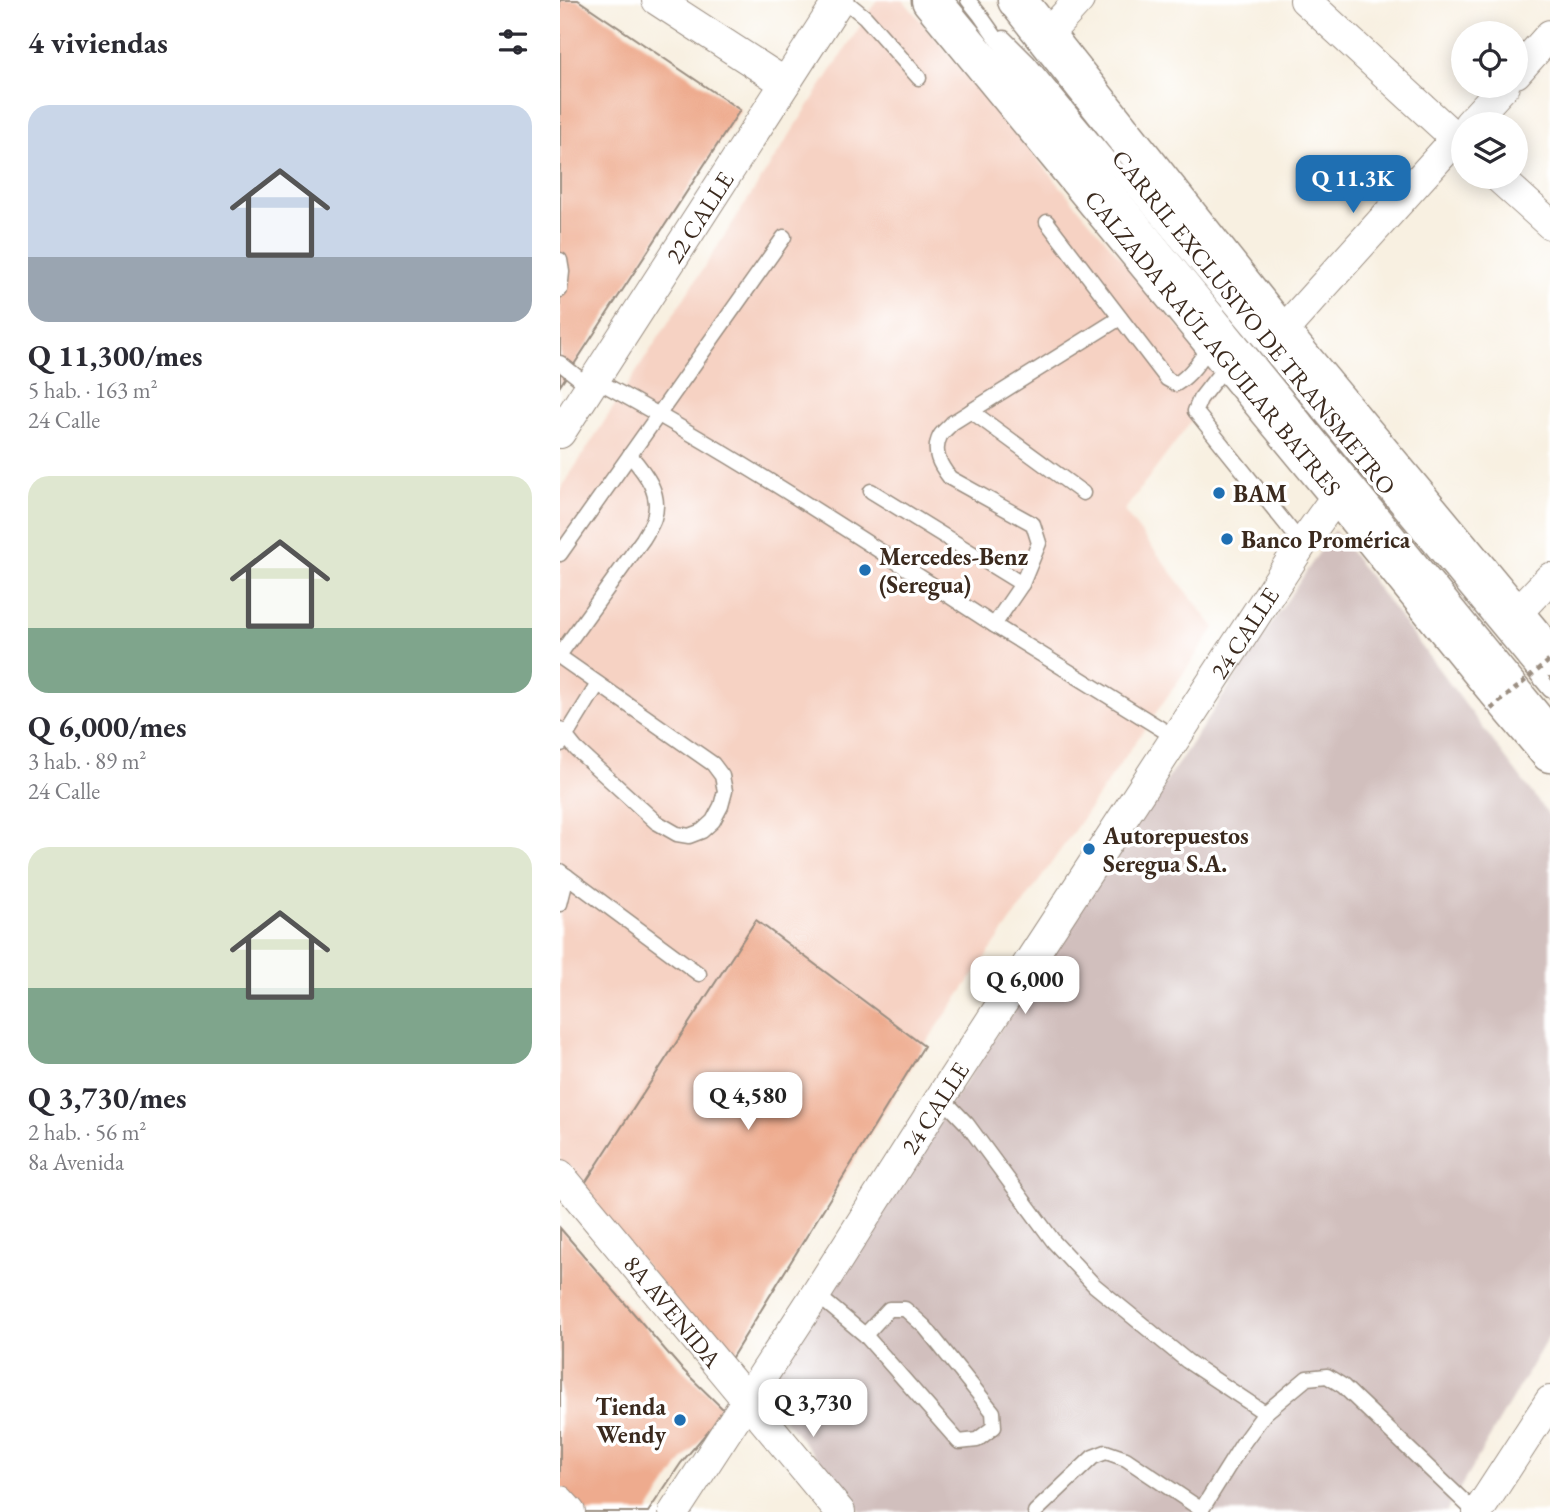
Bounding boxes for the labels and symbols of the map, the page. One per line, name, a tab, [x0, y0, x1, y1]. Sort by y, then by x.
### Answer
street label: CARRIL EXCLUSIVO DE TRANSMETRO	[1105, 143, 1403, 501]
pin: Q 11.3K	[1288, 156, 1418, 215]
street label: 22 CALLE	[658, 165, 740, 269]
street label: CALZADA RAÚL AGUILAR BATRES	[1078, 183, 1348, 502]
place label: BAM	[1233, 478, 1287, 509]
marker: BAM	[1211, 485, 1227, 501]
place label: Banco Promérica	[1241, 524, 1411, 555]
marker: Banco Promérica	[1219, 531, 1235, 547]
place label: Mercedes-Benz (Seregua)	[879, 541, 1029, 601]
marker: Mercedes-Benz (Seregua)	[857, 562, 873, 578]
street label: 24 CALLE	[1203, 581, 1285, 684]
place label: Autorepuestos Seregua S.A.	[1102, 820, 1249, 880]
marker: Autorepuestos Seregua S.A.	[1081, 841, 1097, 857]
pin: Q 6,000	[960, 956, 1090, 1016]
street label: 24 CALLE	[894, 1056, 975, 1159]
pin: Q 4,580	[683, 1072, 813, 1132]
street label: 8A AVENIDA	[617, 1249, 729, 1374]
pin: Q 3,730	[748, 1380, 878, 1439]
place label: Tienda Wendy	[595, 1391, 666, 1451]
marker: Tienda Wendy	[672, 1412, 688, 1428]

